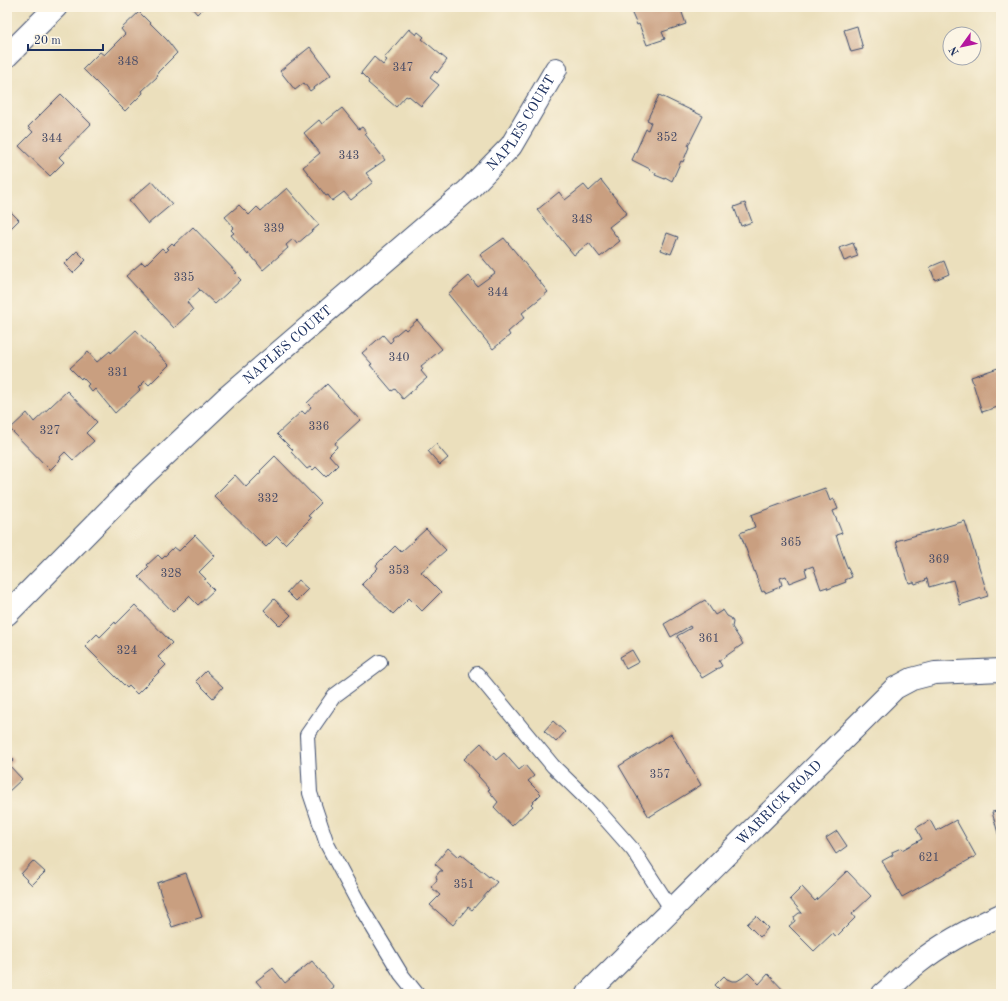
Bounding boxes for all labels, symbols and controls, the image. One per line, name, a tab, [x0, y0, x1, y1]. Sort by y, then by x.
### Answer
scale bar	[28, 26, 103, 52]
north arrow	[942, 26, 982, 66]
text: 20 m	[34, 35, 61, 47]
text: N	[948, 44, 962, 57]
house number: 348	[118, 56, 138, 68]
house number: 347	[393, 62, 413, 74]
street label: NAPLES COURT	[484, 73, 558, 173]
house number: 352	[657, 131, 677, 144]
house number: 344	[42, 133, 62, 145]
house number: 343	[339, 150, 359, 162]
house number: 348	[572, 214, 592, 226]
house number: 339	[264, 223, 284, 235]
house number: 335	[174, 271, 194, 284]
house number: 344	[488, 287, 508, 299]
street label: NAPLES COURT	[241, 303, 335, 387]
house number: 340	[389, 352, 409, 364]
house number: 331	[108, 367, 128, 379]
house number: 336	[309, 421, 329, 433]
house number: 327	[40, 425, 60, 437]
house number: 332	[258, 493, 278, 505]
house number: 365	[781, 536, 801, 549]
house number: 369	[929, 554, 949, 566]
house number: 353	[389, 564, 409, 577]
house number: 328	[161, 568, 181, 580]
house number: 361	[699, 633, 719, 645]
house number: 324	[117, 645, 137, 657]
street label: WARRICK ROAD	[734, 758, 825, 848]
house number: 357	[650, 768, 670, 781]
house number: 621	[919, 852, 939, 864]
house number: 351	[454, 878, 474, 891]

